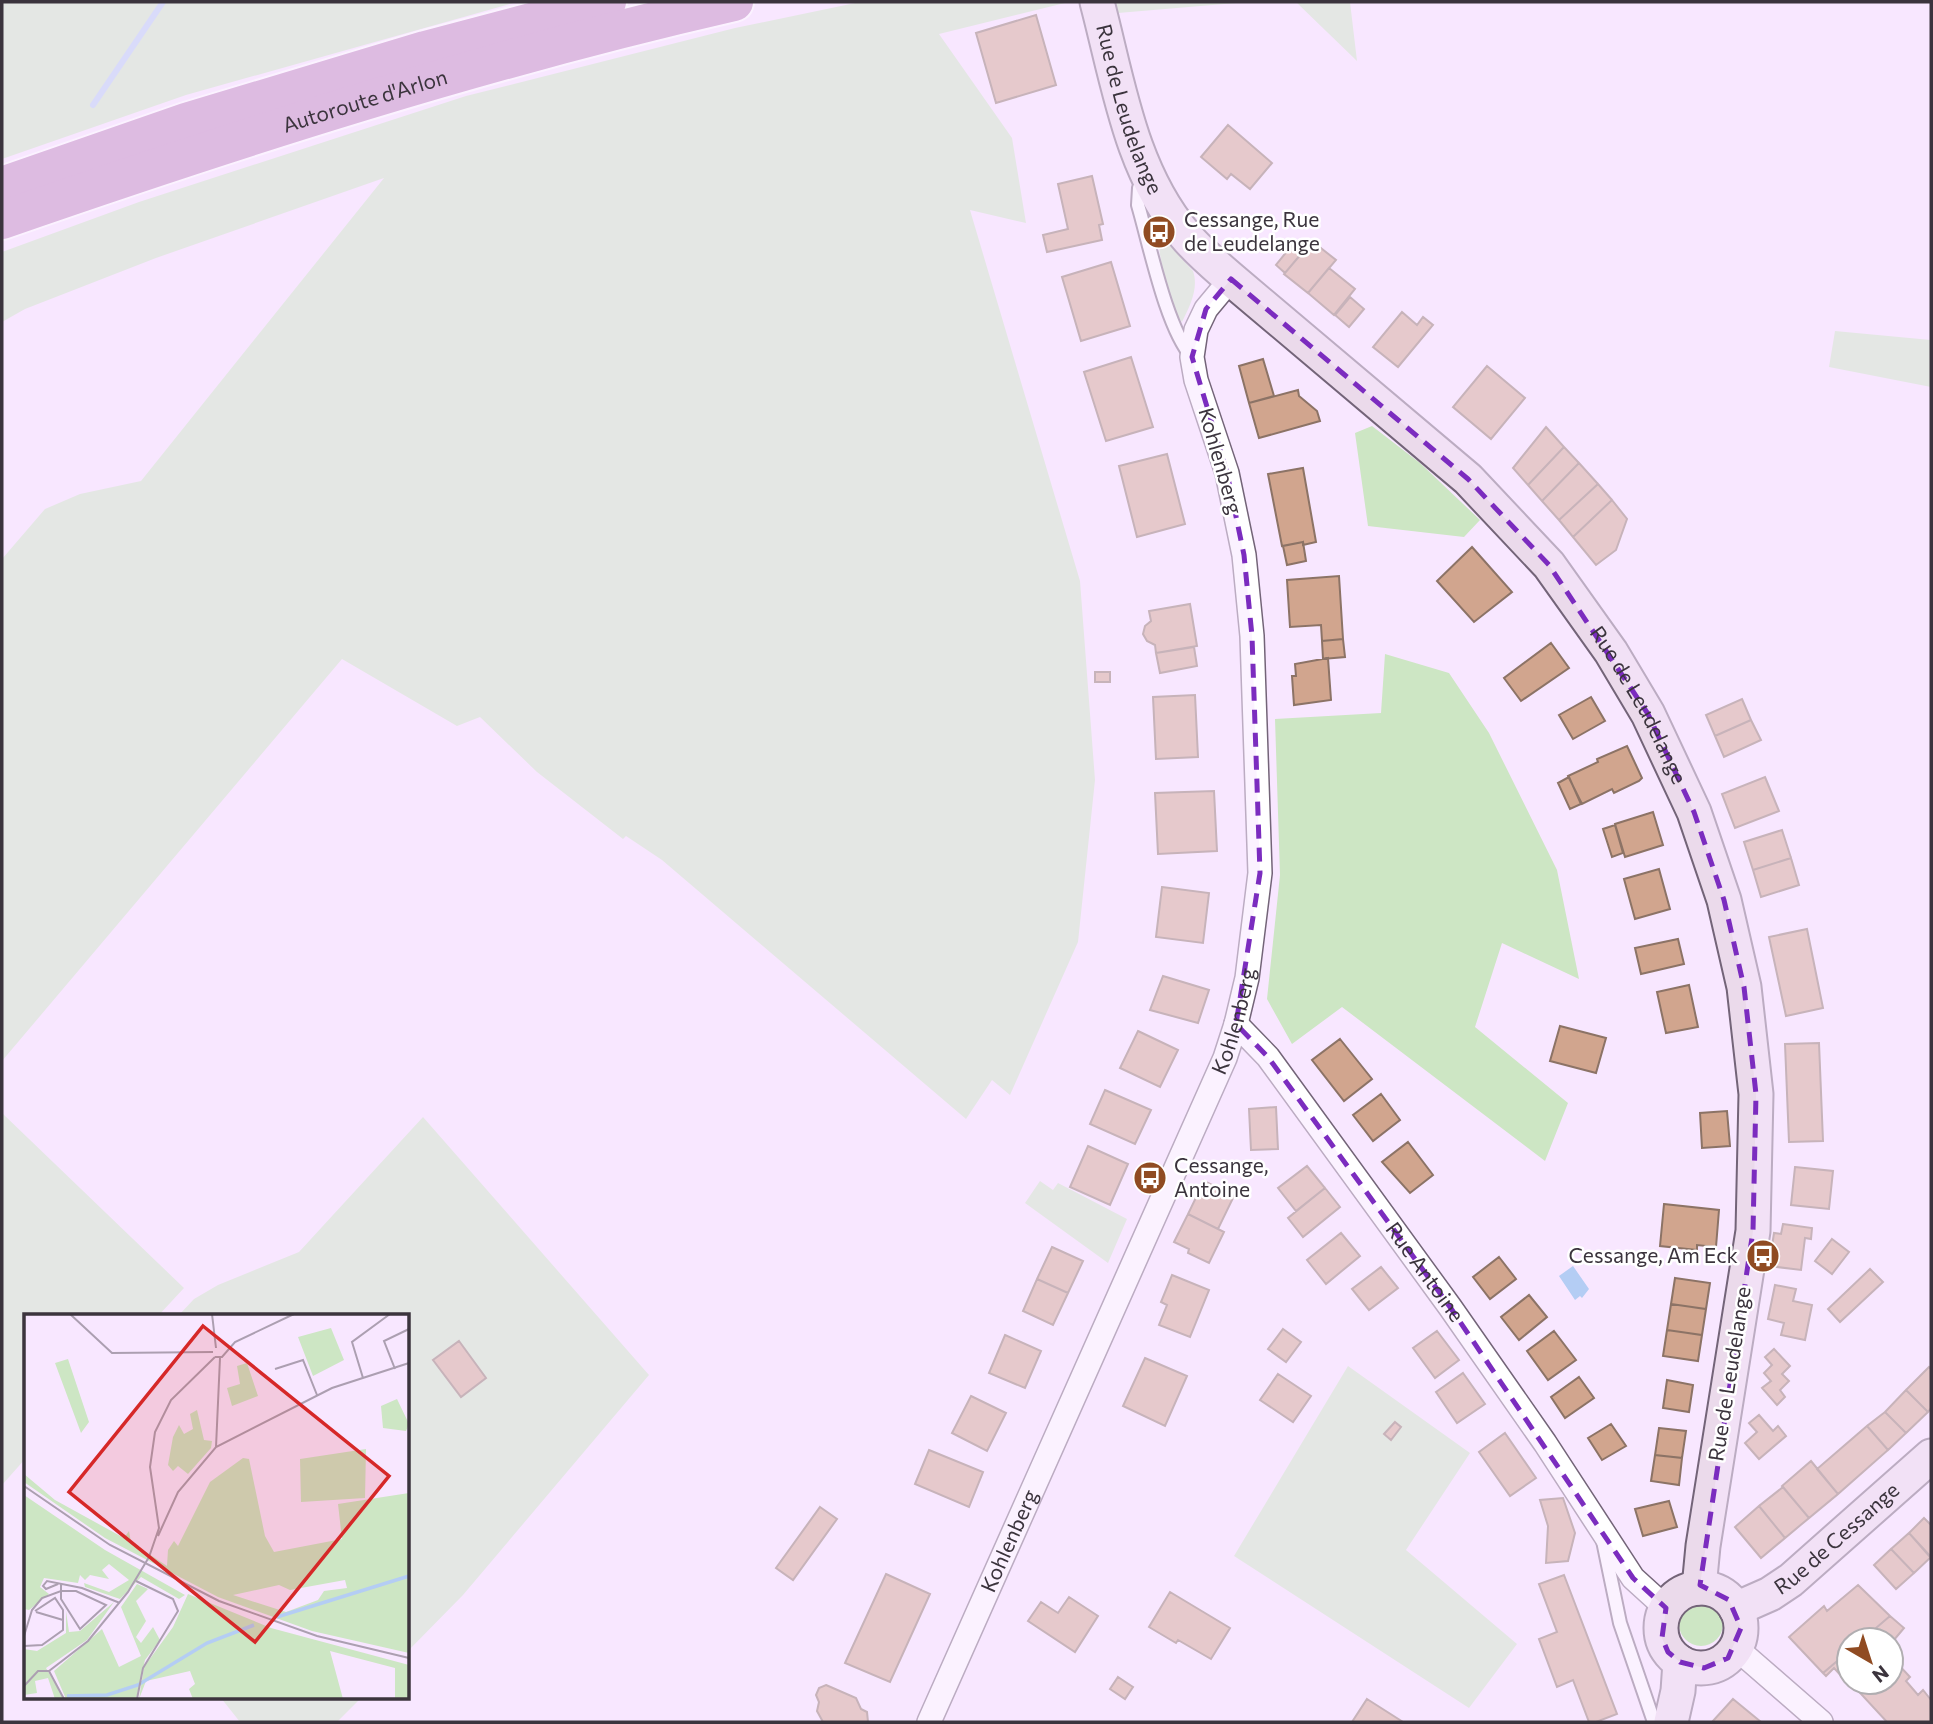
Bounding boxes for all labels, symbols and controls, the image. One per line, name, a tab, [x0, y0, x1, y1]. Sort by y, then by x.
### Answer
street label: Rue de Leudelange	[1092, 21, 1169, 198]
street label: Autoroute d'Arlon	[279, 63, 450, 137]
place label: Cessange, Rue de Leudelange	[1184, 206, 1320, 255]
bus stop icon: Cessange, Rue de Leudelange	[1140, 213, 1178, 251]
street label: Kohlenberg	[1194, 404, 1249, 517]
street label: Rue de Leudelange	[1585, 621, 1693, 787]
street label: Kohlenberg	[1205, 967, 1259, 1078]
place label: Cessange, Antoine	[1174, 1152, 1269, 1201]
bus stop icon: Cessange, Antoine	[1131, 1159, 1169, 1197]
street label: Rue Antoine	[1381, 1217, 1470, 1326]
bus stop icon: Cessange, Am Eck	[1744, 1237, 1782, 1275]
place label: Cessange, Am Eck	[1568, 1242, 1738, 1267]
street label: Rue de Leudelange	[1702, 1285, 1755, 1463]
inset map	[24, 1314, 410, 1700]
street label: Rue de Cessange	[1769, 1476, 1904, 1599]
street label: Kohlenberg	[974, 1485, 1042, 1596]
north arrow	[1835, 1626, 1905, 1696]
text: N	[1868, 1661, 1894, 1688]

